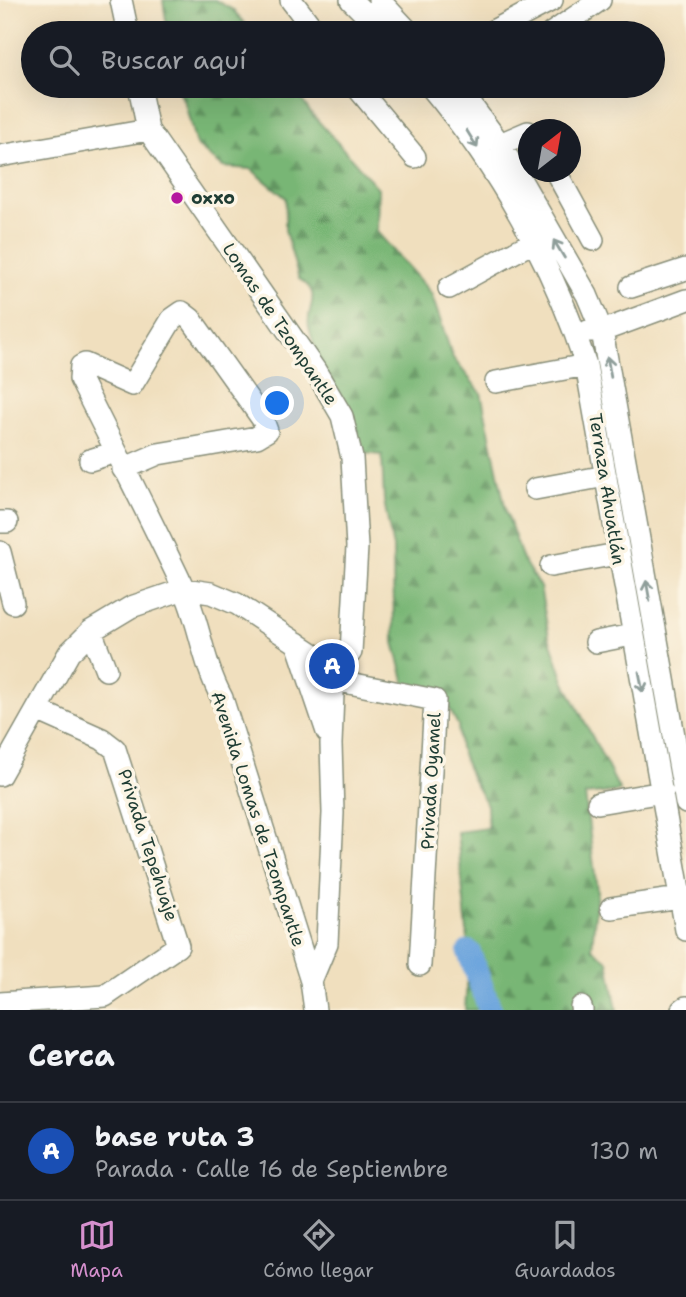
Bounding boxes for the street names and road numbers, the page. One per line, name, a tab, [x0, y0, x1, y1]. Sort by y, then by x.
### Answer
street label: Lomas de Tzompantle	[217, 238, 343, 410]
street label: Terraza Ahuatlán	[583, 411, 631, 567]
street label: Avenida Lomas de Tzompantle	[205, 688, 311, 950]
street label: Privada Oyamel	[415, 711, 447, 850]
street label: Privada Tepehuaje	[112, 766, 184, 924]

